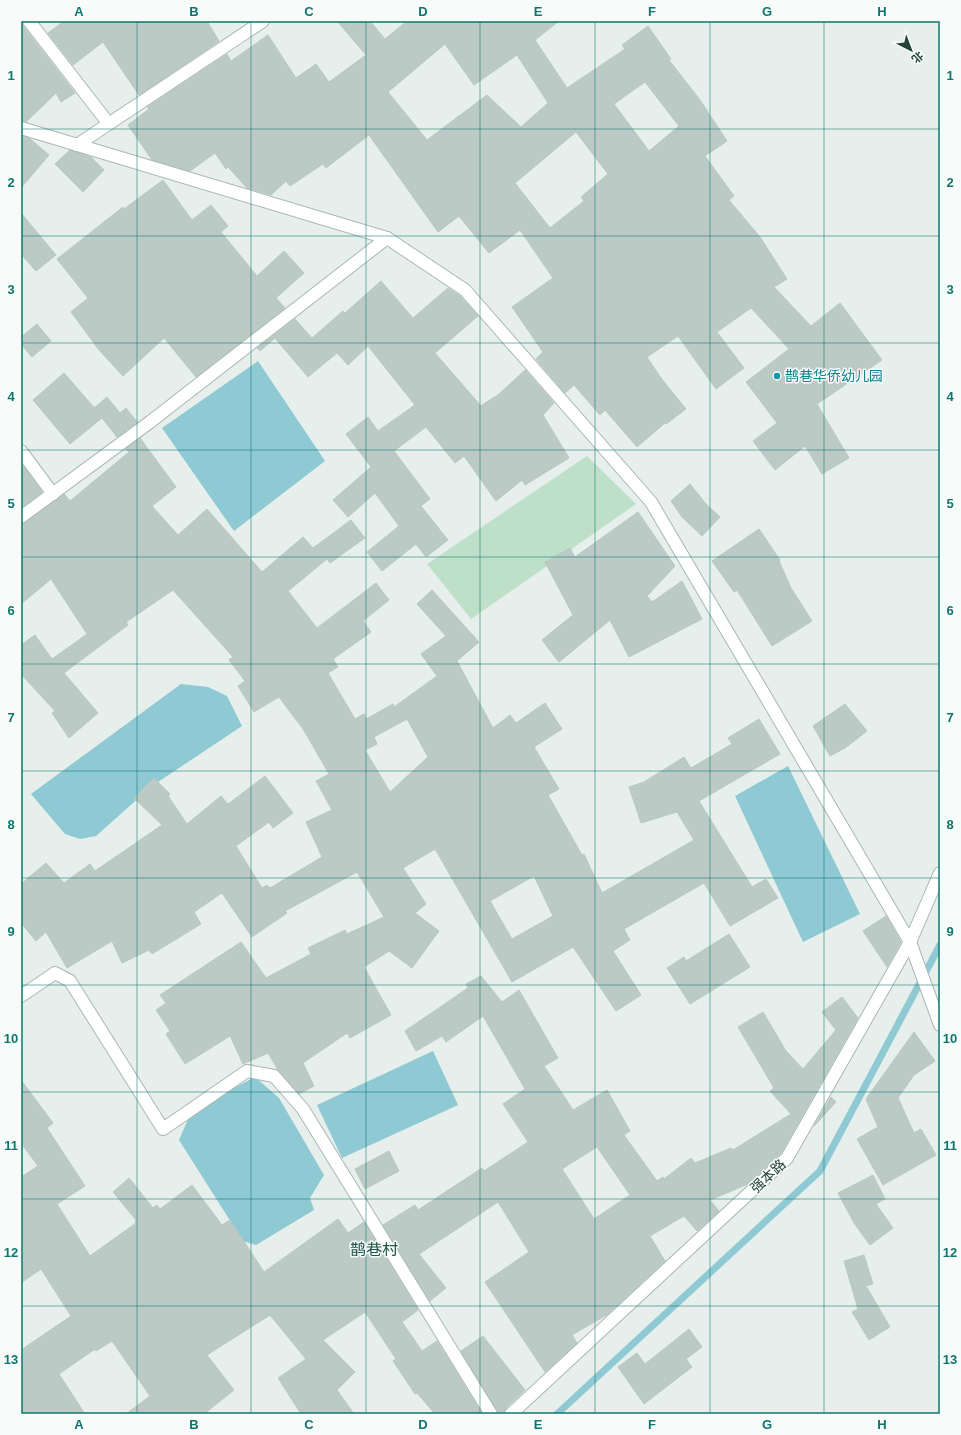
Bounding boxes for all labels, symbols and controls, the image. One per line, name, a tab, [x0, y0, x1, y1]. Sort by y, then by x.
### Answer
text: A	[74, 4, 84, 19]
text: B	[189, 4, 199, 19]
text: C	[304, 4, 314, 19]
text: D	[418, 4, 428, 19]
text: E	[534, 4, 543, 19]
text: F	[648, 4, 656, 19]
text: G	[762, 4, 772, 19]
text: H	[877, 4, 887, 19]
north arrow	[891, 30, 931, 70]
text: 北	[910, 49, 926, 66]
text: 1	[7, 68, 15, 83]
text: 1	[946, 68, 954, 83]
text: 2	[7, 175, 15, 190]
text: 2	[946, 175, 954, 190]
text: 3	[7, 282, 15, 297]
text: 3	[946, 282, 954, 297]
place label: 鹊巷华侨幼儿园	[785, 368, 883, 384]
marker: 鹊巷华侨幼儿园	[772, 371, 782, 381]
text: 4	[7, 389, 15, 404]
text: 4	[946, 389, 954, 404]
text: 5	[7, 496, 15, 511]
text: 5	[946, 496, 954, 511]
text: 6	[7, 603, 15, 618]
text: 6	[946, 603, 954, 618]
text: 7	[7, 710, 15, 725]
text: 7	[946, 710, 954, 725]
text: 8	[7, 817, 15, 832]
text: 8	[946, 817, 954, 832]
text: 9	[7, 924, 15, 939]
text: 9	[946, 924, 954, 939]
text: 10	[4, 1031, 18, 1046]
text: 10	[943, 1031, 957, 1046]
text: 11	[4, 1138, 18, 1153]
text: 11	[943, 1138, 957, 1153]
street label: 强本路	[747, 1156, 789, 1196]
district label: 鹊巷村	[350, 1241, 398, 1258]
text: 12	[4, 1245, 18, 1260]
text: 12	[943, 1245, 957, 1260]
text: 13	[4, 1352, 18, 1367]
text: 13	[943, 1352, 957, 1367]
text: A	[74, 1417, 84, 1432]
text: B	[189, 1417, 199, 1432]
text: C	[304, 1417, 314, 1432]
text: D	[418, 1417, 428, 1432]
text: E	[534, 1417, 543, 1432]
text: F	[648, 1417, 656, 1432]
text: G	[762, 1417, 772, 1432]
text: H	[877, 1417, 887, 1432]

